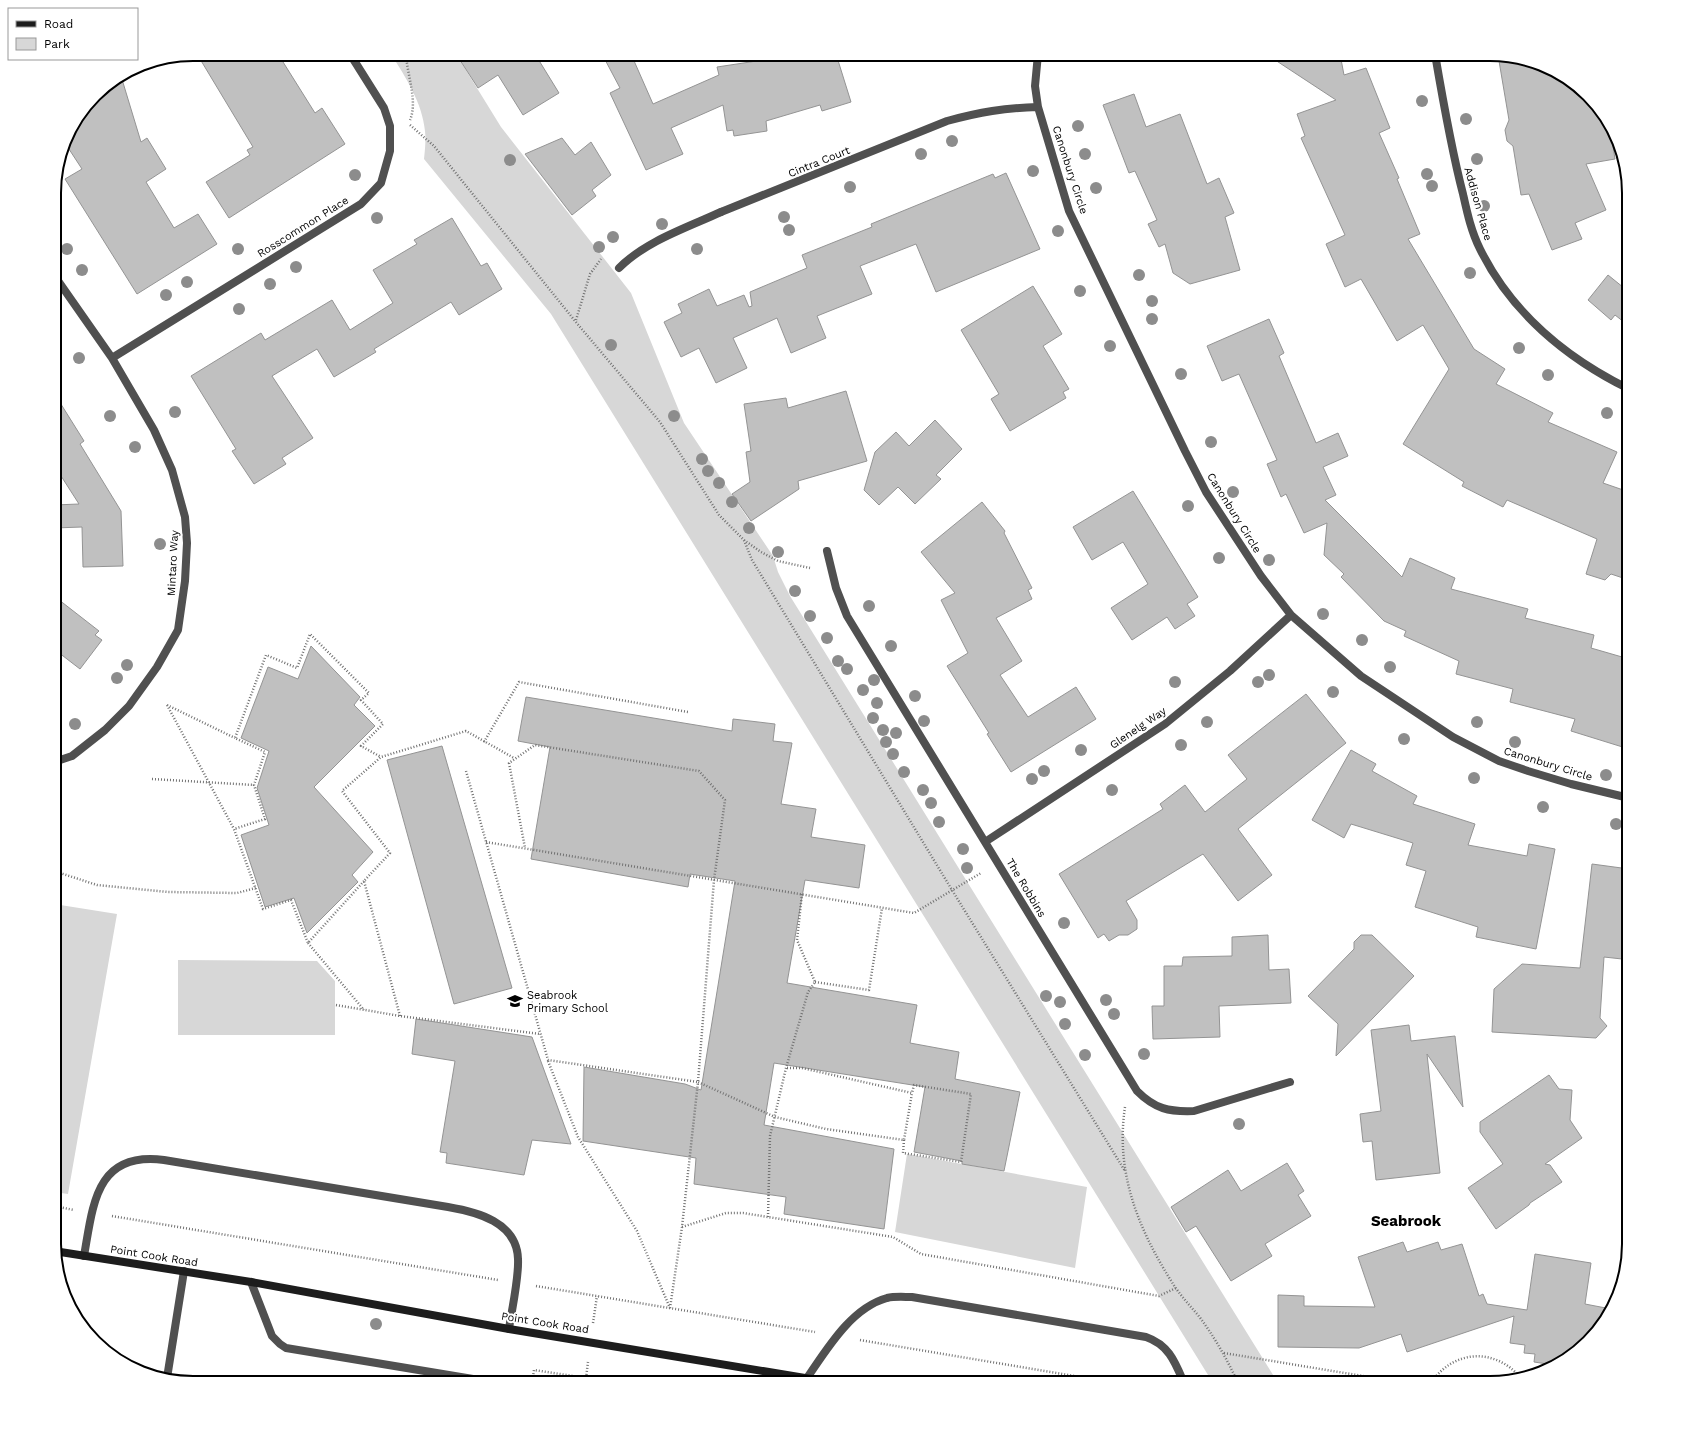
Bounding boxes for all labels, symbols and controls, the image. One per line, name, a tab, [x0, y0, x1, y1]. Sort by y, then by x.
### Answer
legend	[8, 8, 138, 60]
text: Road	[44, 17, 73, 31]
text: Park	[44, 37, 70, 51]
street label: Canonbury Circle	[1050, 124, 1090, 216]
street label: Cintra Court	[786, 144, 852, 180]
street label: Addison Place	[1461, 166, 1495, 242]
street label: Rosscommon Place	[255, 194, 351, 260]
street label: Canonbury Circle	[1204, 471, 1264, 555]
street label: Mintaro Way	[165, 529, 181, 596]
street label: Glenelg Way	[1107, 704, 1169, 752]
street label: Canonbury Circle	[1502, 744, 1594, 784]
street label: The Robbins	[1003, 856, 1049, 920]
place label: Seabrook Primary School	[527, 989, 609, 1015]
school or university icon: Seabrook Primary School	[506, 992, 524, 1010]
district label: Seabrook	[1371, 1212, 1442, 1230]
street label: Point Cook Road	[109, 1243, 199, 1269]
street label: Point Cook Road	[500, 1310, 590, 1336]

